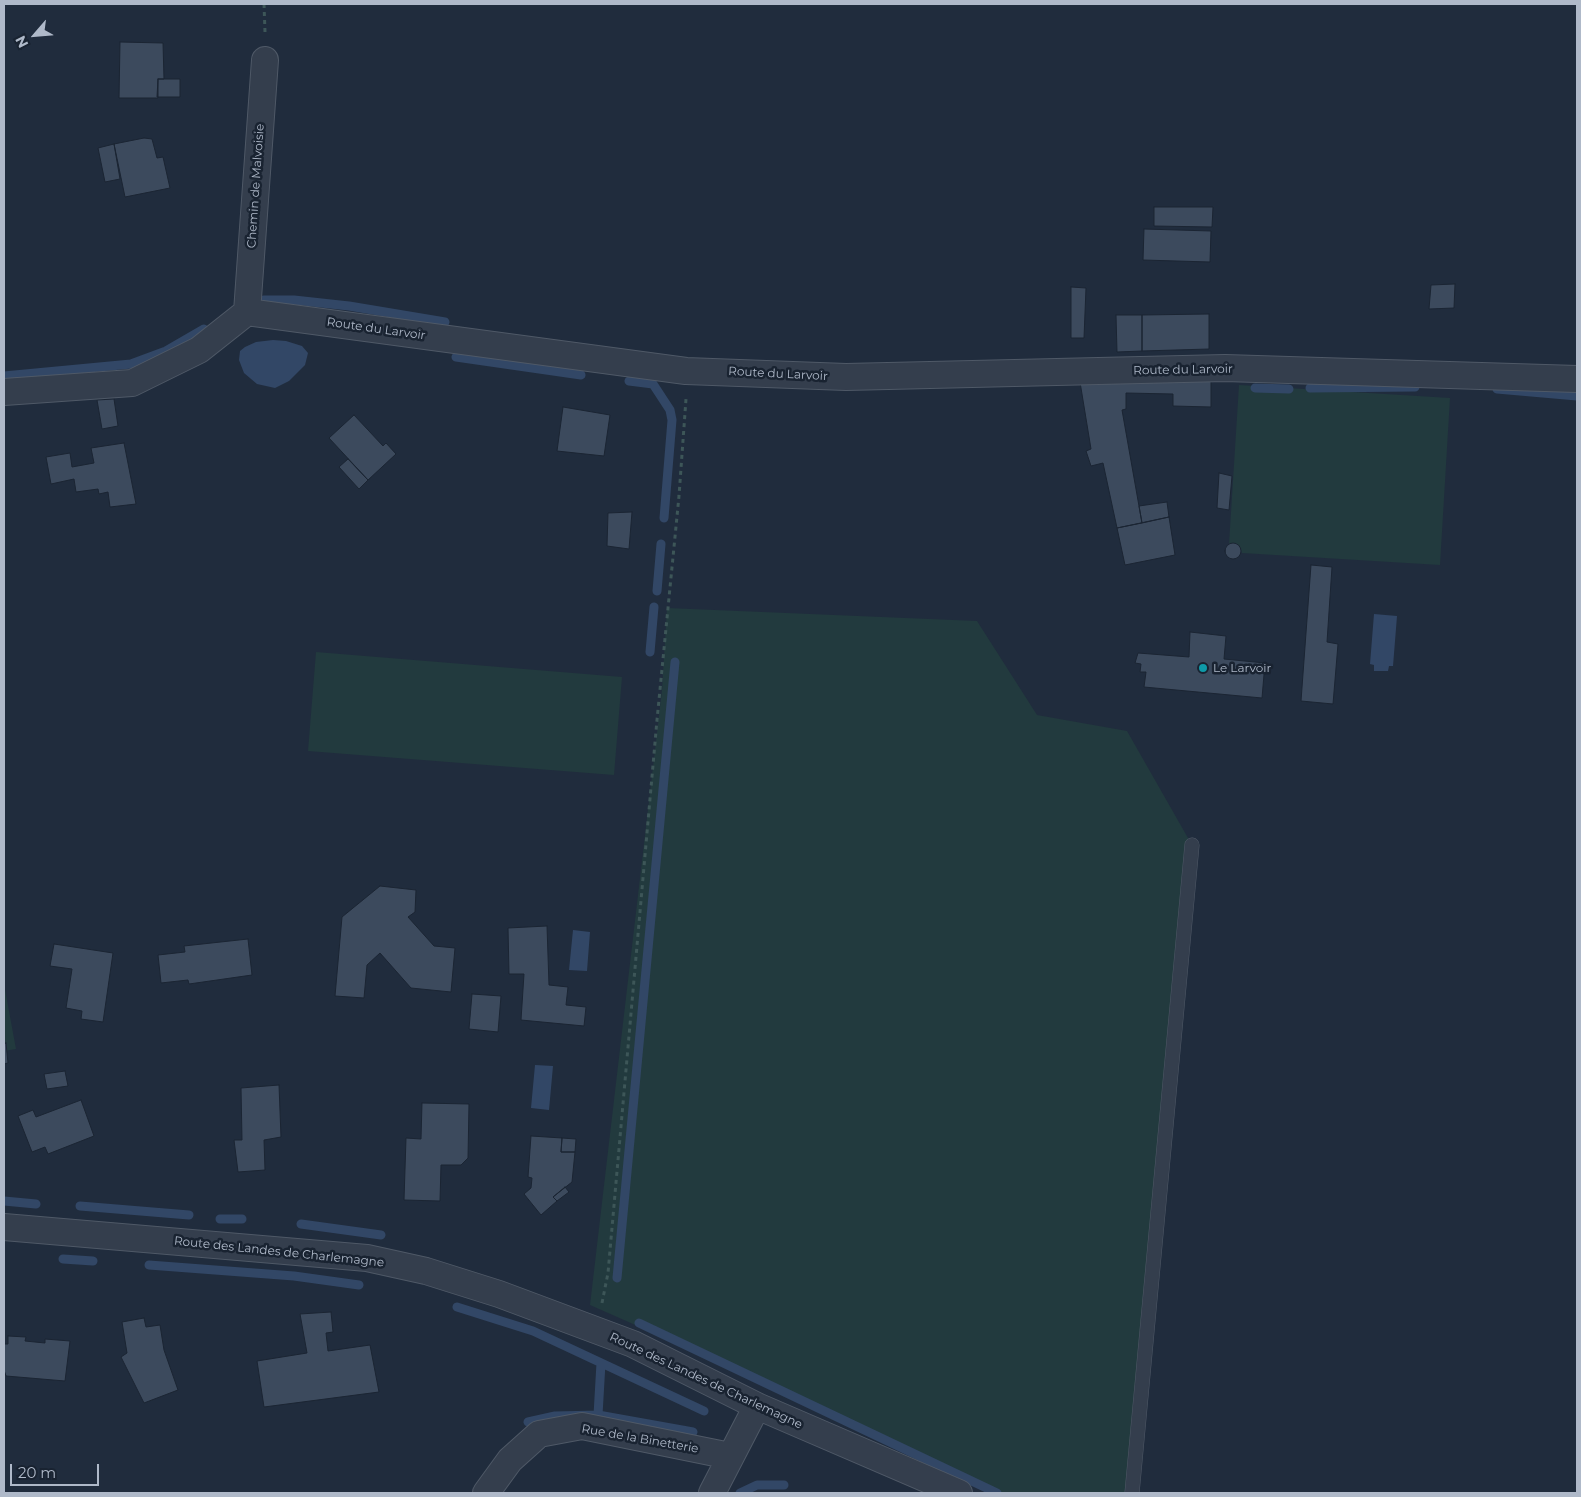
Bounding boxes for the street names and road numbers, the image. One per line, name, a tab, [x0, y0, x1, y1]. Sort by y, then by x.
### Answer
street label: Chemin de Malvoisie	[244, 123, 268, 249]
street label: Route du Larvoir	[326, 315, 426, 343]
street label: Route du Larvoir	[1133, 362, 1233, 378]
street label: Route du Larvoir	[728, 364, 828, 384]
street label: Route des Landes de Charlemagne	[173, 1234, 385, 1270]
street label: Route des Landes de Charlemagne	[607, 1330, 805, 1432]
street label: Rue de la Binetterie	[580, 1422, 700, 1456]

